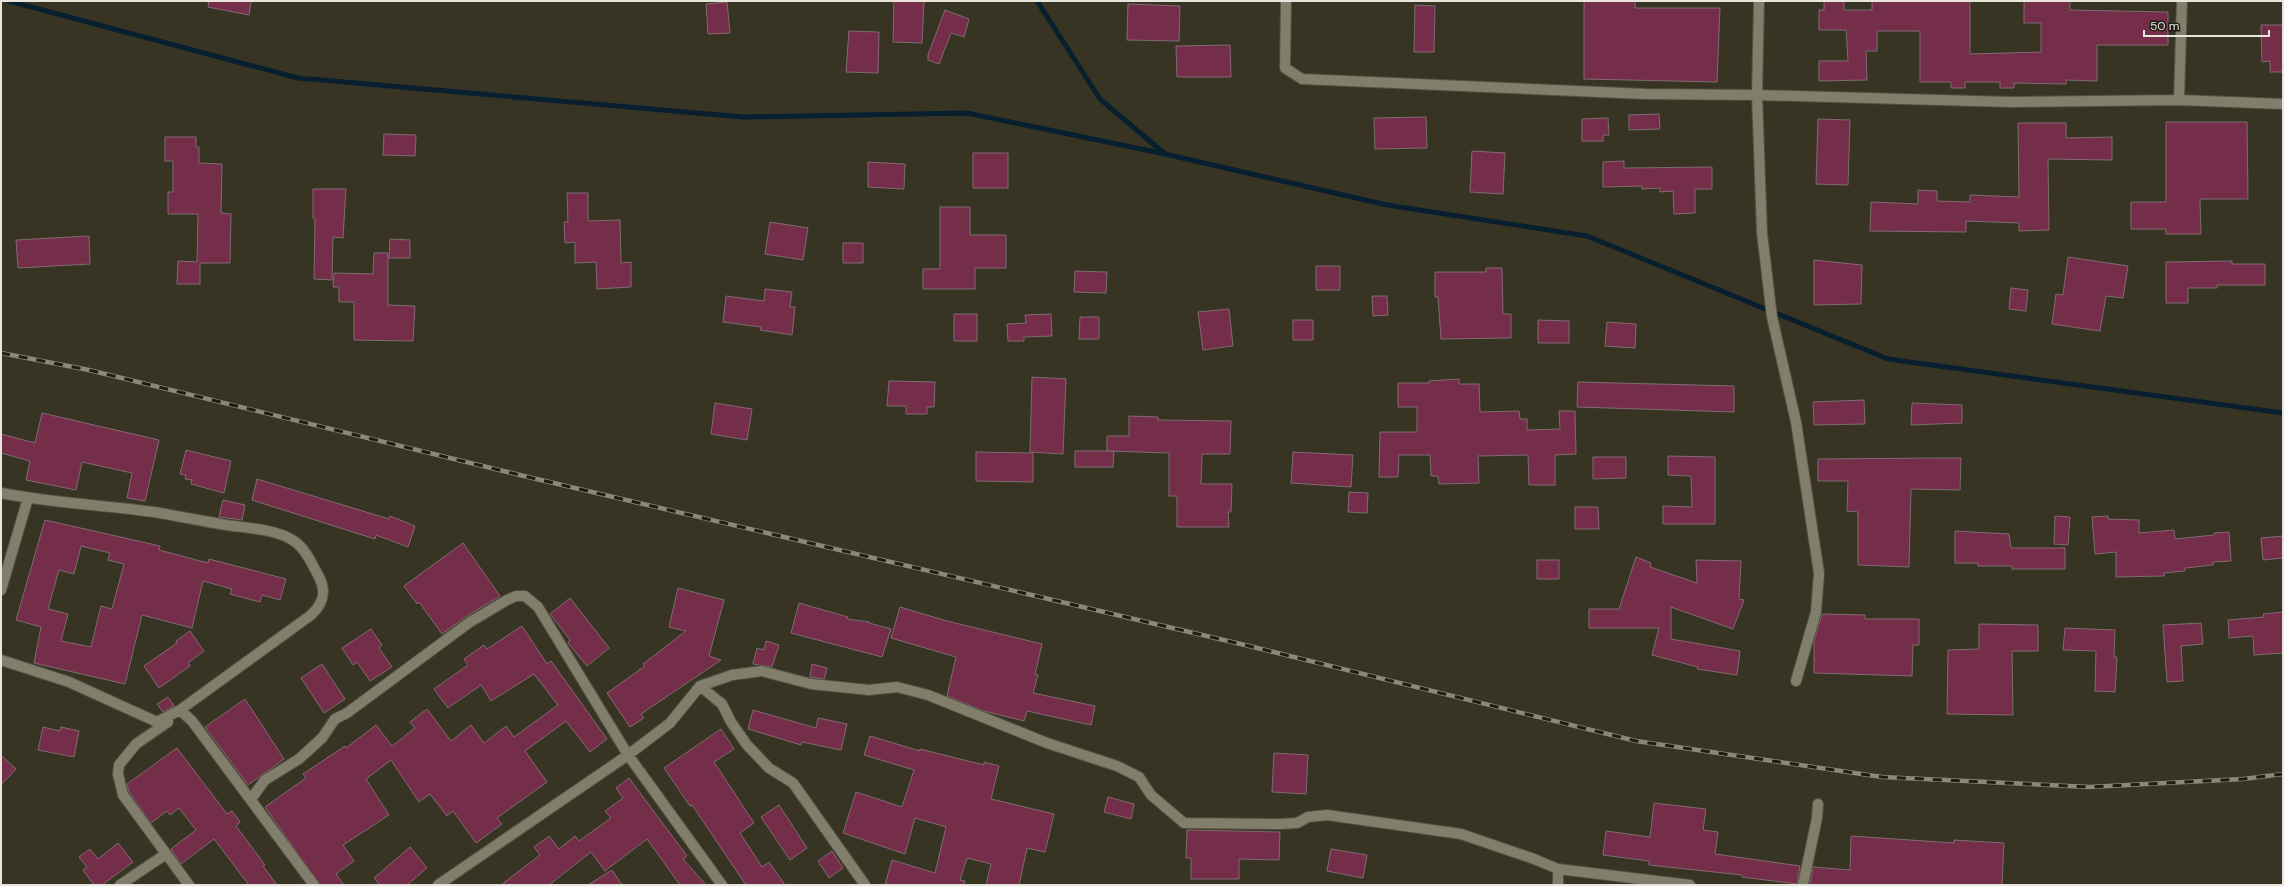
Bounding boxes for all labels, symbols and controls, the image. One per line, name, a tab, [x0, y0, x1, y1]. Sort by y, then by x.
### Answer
scale bar	[2144, 12, 2269, 38]
text: 50 m	[2150, 18, 2179, 34]

